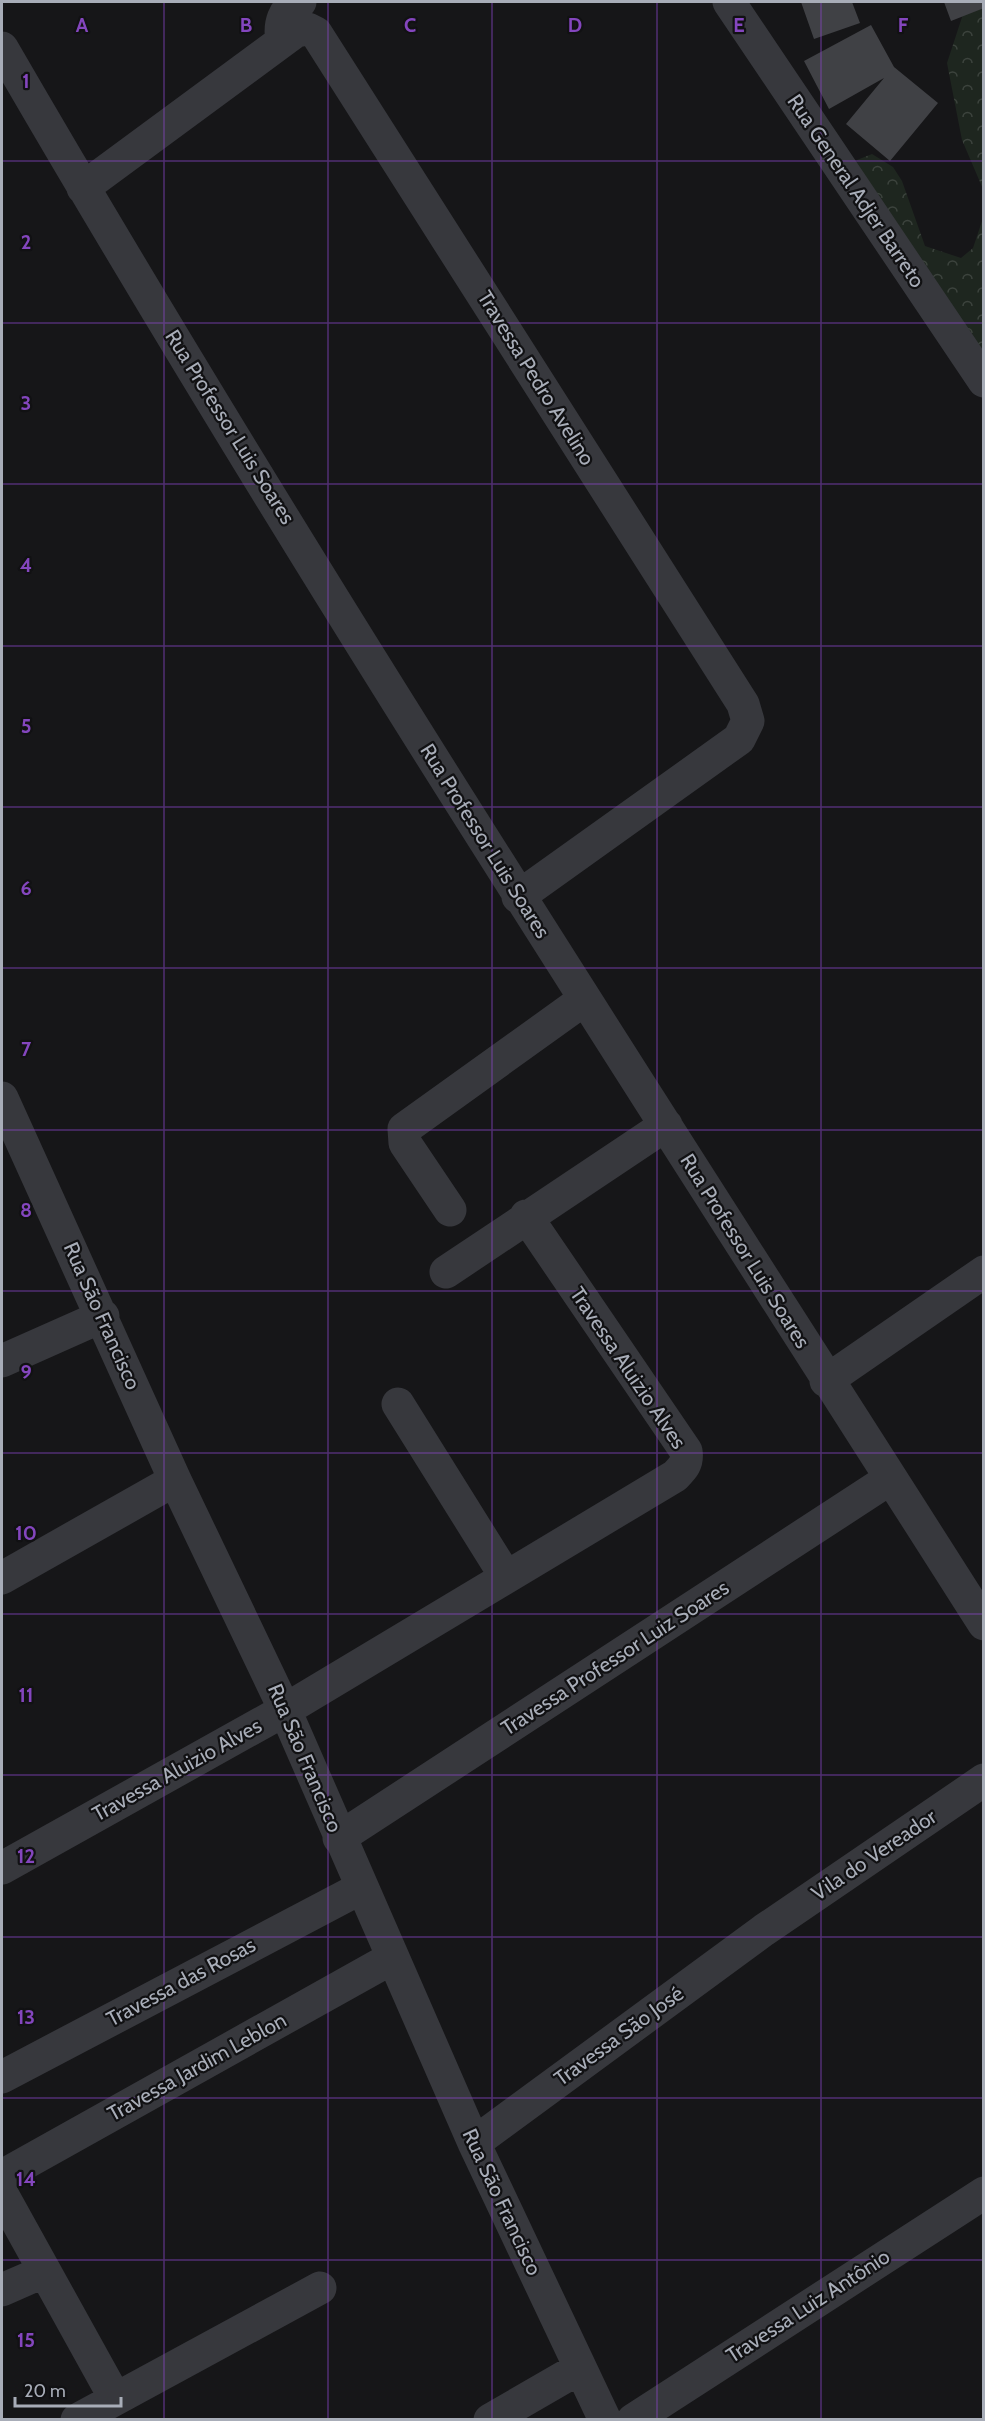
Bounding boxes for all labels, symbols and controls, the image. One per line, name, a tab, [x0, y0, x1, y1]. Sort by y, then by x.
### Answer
text: A	[76, 13, 89, 37]
text: B	[240, 13, 252, 37]
text: C	[404, 13, 416, 37]
text: D	[568, 13, 582, 37]
text: E	[733, 13, 745, 37]
text: F	[898, 13, 909, 37]
text: 1	[22, 69, 30, 93]
street label: Rua General Adjer Barreto	[782, 89, 930, 293]
text: 2	[21, 230, 31, 254]
street label: Travessa Pedro Avelino	[473, 286, 600, 470]
street label: Rua Professor Luis Soares	[160, 325, 301, 529]
text: 3	[21, 391, 31, 415]
text: 4	[20, 553, 32, 577]
text: 5	[21, 714, 31, 738]
street label: Rua Professor Luis Soares	[415, 739, 556, 943]
text: 6	[20, 876, 32, 900]
text: 7	[21, 1037, 32, 1061]
street label: Rua Professor Luis Soares	[675, 1149, 816, 1353]
text: 8	[20, 1198, 32, 1222]
street label: Rua São Francisco	[59, 1238, 146, 1393]
street label: Travessa Aluizio Alves	[565, 1282, 692, 1454]
text: 9	[20, 1360, 32, 1384]
text: 10	[15, 1521, 37, 1545]
street label: Travessa Professor Luiz Soares	[496, 1574, 733, 1741]
street label: Rua São Francisco	[263, 1680, 348, 1836]
text: 11	[19, 1683, 33, 1707]
street label: Travessa Aluizio Alves	[88, 1713, 266, 1826]
street label: Vila do Vereador	[807, 1803, 941, 1906]
text: 12	[17, 1844, 35, 1868]
street label: Travessa das Rosas	[102, 1932, 260, 2031]
street label: Travessa São José	[549, 1980, 688, 2091]
text: 13	[17, 2005, 35, 2029]
street label: Travessa Jardim Leblon	[103, 2007, 290, 2126]
street label: Rua São Francisco	[458, 2125, 547, 2279]
text: 14	[16, 2167, 36, 2191]
street label: Travessa Luiz Antônio	[721, 2243, 894, 2368]
text: 15	[17, 2328, 35, 2352]
scale bar	[15, 2370, 122, 2408]
text: 20 m	[24, 2380, 66, 2402]

